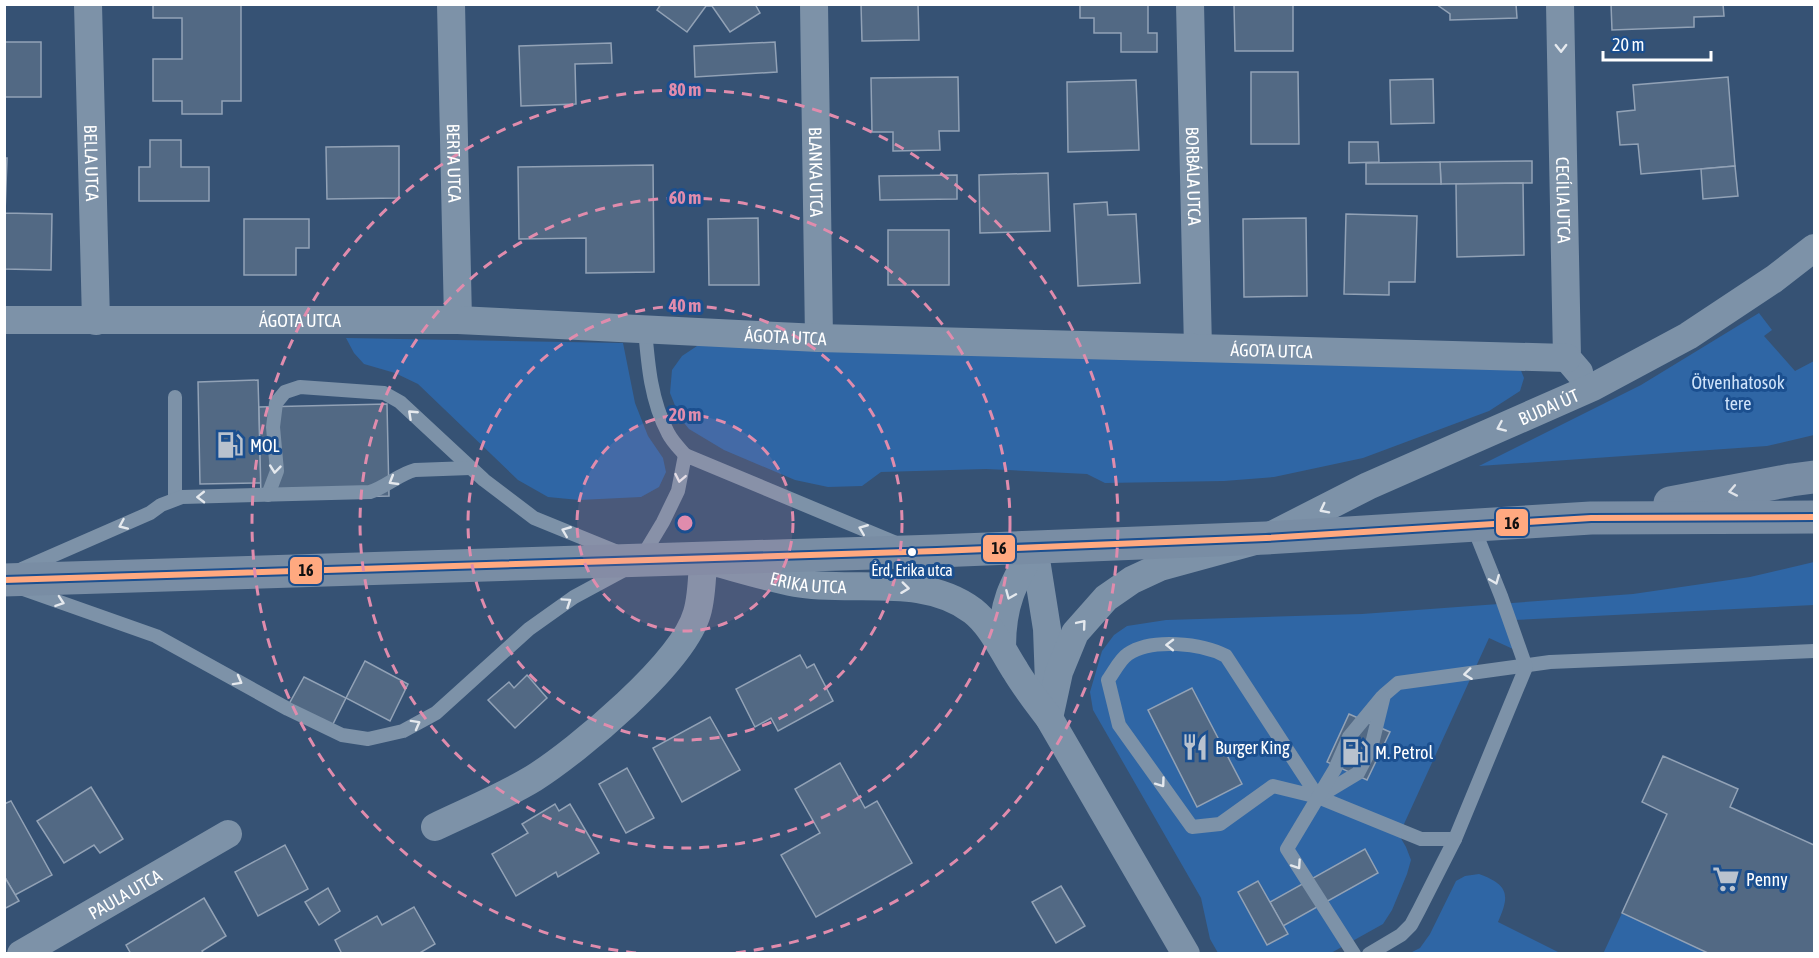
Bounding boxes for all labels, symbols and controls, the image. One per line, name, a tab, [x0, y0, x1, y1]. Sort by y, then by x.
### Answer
scale bar	[1603, 24, 1711, 62]
text: 20 m	[1612, 34, 1644, 55]
one-way arrow	[1555, 44, 1567, 53]
text: 80 m	[669, 79, 701, 100]
street label: BERTA UTCA	[443, 123, 466, 203]
street label: BELLA UTCA	[81, 124, 103, 202]
street label: BORBÁLA UTCA	[1182, 126, 1206, 226]
street label: BLANKA UTCA	[805, 127, 828, 217]
street label: CECÍLIA UTCA	[1553, 157, 1575, 244]
text: 60 m	[669, 187, 701, 208]
text: 40 m	[668, 295, 701, 316]
street label: ÁGOTA UTCA	[259, 310, 341, 331]
street label: ÁGOTA UTCA	[744, 324, 827, 349]
street label: ÁGOTA UTCA	[1230, 339, 1313, 362]
park label: Ötvenhatosok tere	[1691, 372, 1785, 414]
street label: BUDAI ÚT	[1515, 384, 1582, 429]
text: 20 m	[669, 404, 701, 425]
one-way arrow	[408, 410, 419, 421]
one-way arrow	[1496, 420, 1507, 432]
fuel station icon: MOL	[215, 430, 245, 460]
place label: MOL	[250, 435, 280, 456]
one-way arrow	[269, 465, 282, 474]
one-way arrow	[674, 472, 687, 482]
one-way arrow	[389, 473, 399, 485]
one-way arrow	[1728, 484, 1738, 497]
one-way arrow	[196, 491, 205, 503]
one-way arrow	[1319, 501, 1330, 513]
line badge: 16	[1495, 508, 1529, 537]
centre of rings	[675, 513, 695, 533]
text: 16	[1504, 514, 1520, 532]
one-way arrow	[118, 518, 129, 530]
one-way arrow	[859, 524, 870, 536]
one-way arrow	[561, 526, 572, 538]
line badge: 16	[982, 534, 1016, 563]
text: 16	[991, 539, 1007, 557]
marker: Érd, Erika utca	[906, 546, 918, 558]
line badge: 16	[289, 556, 323, 585]
text: 16	[298, 561, 314, 579]
place label: Érd, Erika utca	[871, 561, 953, 579]
street label: ERIKA UTCA	[768, 567, 847, 597]
one-way arrow	[1488, 574, 1500, 585]
one-way arrow	[901, 582, 910, 594]
one-way arrow	[1005, 588, 1017, 599]
one-way arrow	[54, 595, 65, 607]
one-way arrow	[561, 598, 572, 609]
one-way arrow	[1075, 620, 1086, 631]
one-way arrow	[1165, 639, 1174, 651]
one-way arrow	[1463, 668, 1472, 680]
one-way arrow	[231, 674, 242, 685]
one-way arrow	[410, 720, 420, 731]
restaurant icon: Burger King	[1180, 732, 1210, 762]
place label: Burger King	[1215, 737, 1290, 758]
fuel station icon: M. Petrol	[1340, 737, 1370, 767]
place label: M. Petrol	[1375, 742, 1433, 763]
one-way arrow	[1154, 777, 1165, 788]
one-way arrow	[1290, 859, 1302, 869]
street label: PAULA UTCA	[85, 864, 165, 923]
supermarket icon: Penny	[1711, 864, 1741, 894]
place label: Penny	[1746, 869, 1788, 890]

